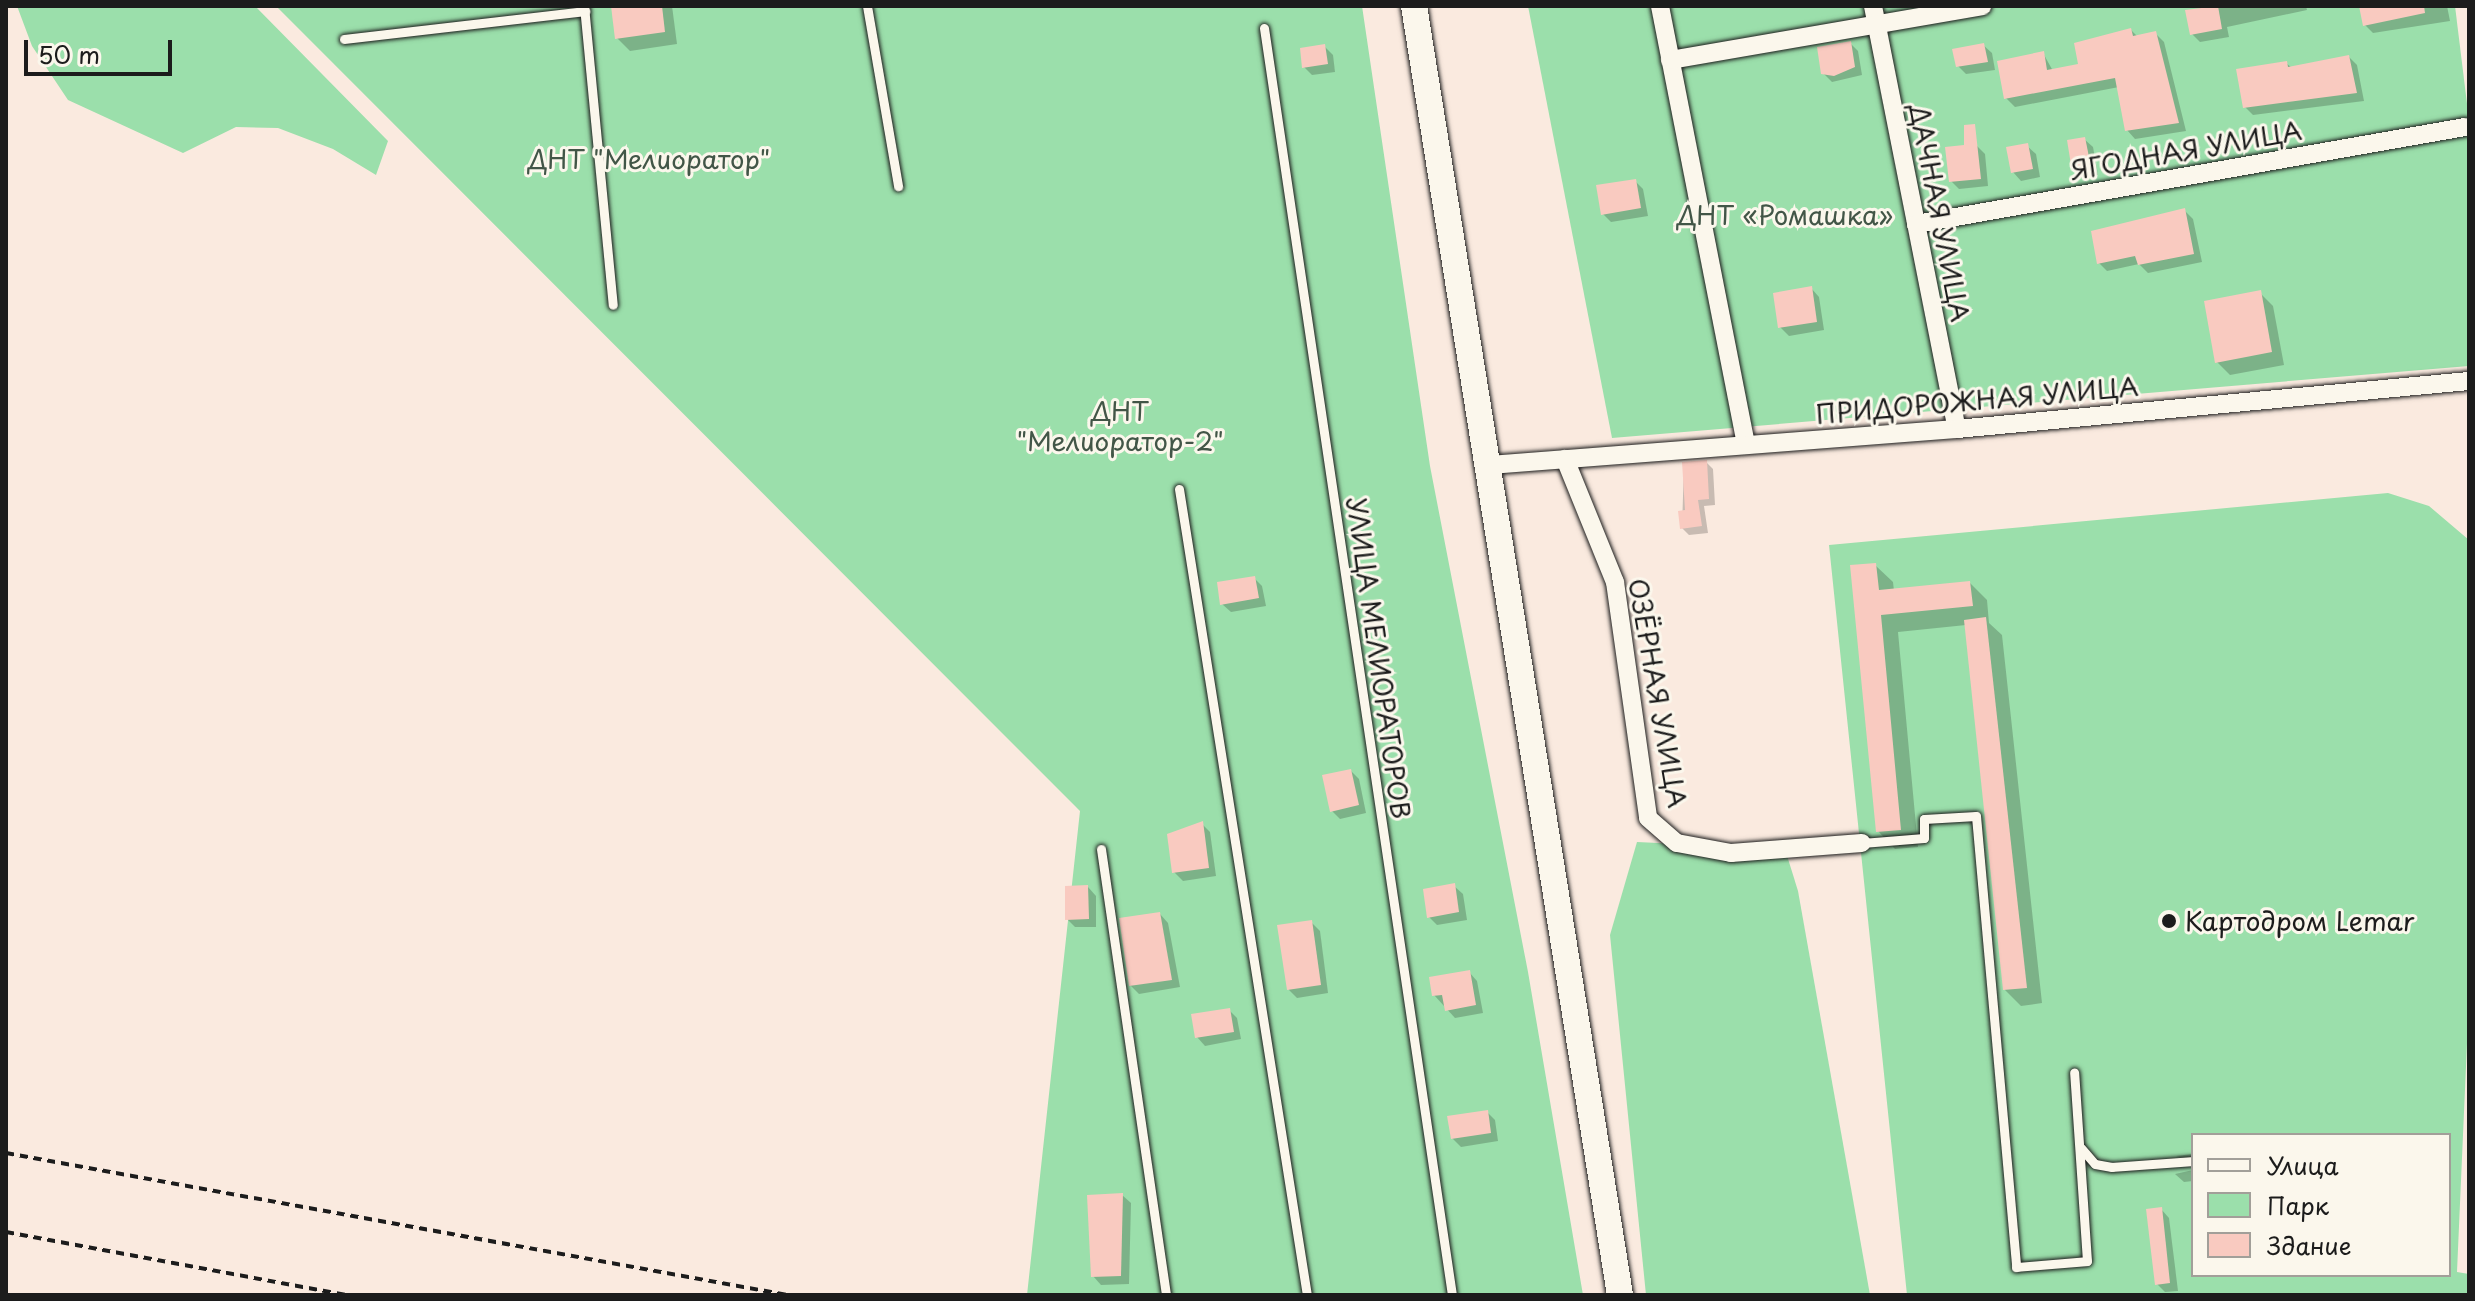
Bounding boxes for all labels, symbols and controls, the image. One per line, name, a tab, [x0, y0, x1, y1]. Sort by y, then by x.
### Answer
scale bar	[28, 24, 176, 74]
text: 50 m	[38, 36, 100, 72]
street label: ДАЧНАЯ УЛИЦА	[1904, 102, 1976, 324]
street label: ЯГОДНАЯ УЛИЦА	[2068, 114, 2304, 186]
park label: ДНТ "Мелиоратор"	[527, 143, 771, 175]
park label: ДНТ «Ромашка»	[1676, 199, 1894, 231]
street label: ПРИДОРОЖНАЯ УЛИЦА	[1815, 370, 2139, 430]
park label: ДНТ "Мелиоратор-2"	[1016, 395, 1224, 456]
street label: УЛИЦА МЕЛИОРАТОРОВ	[1341, 495, 1417, 821]
street label: ОЗЁРНАЯ УЛИЦА	[1622, 576, 1694, 810]
place label: Картодром Lemar	[2185, 905, 2414, 937]
marker: Картодром Lemar	[2160, 912, 2178, 930]
legend	[2191, 1133, 2451, 1277]
text: Улица	[2267, 1147, 2339, 1183]
text: Парк	[2267, 1187, 2329, 1223]
text: Здание	[2267, 1227, 2352, 1263]

